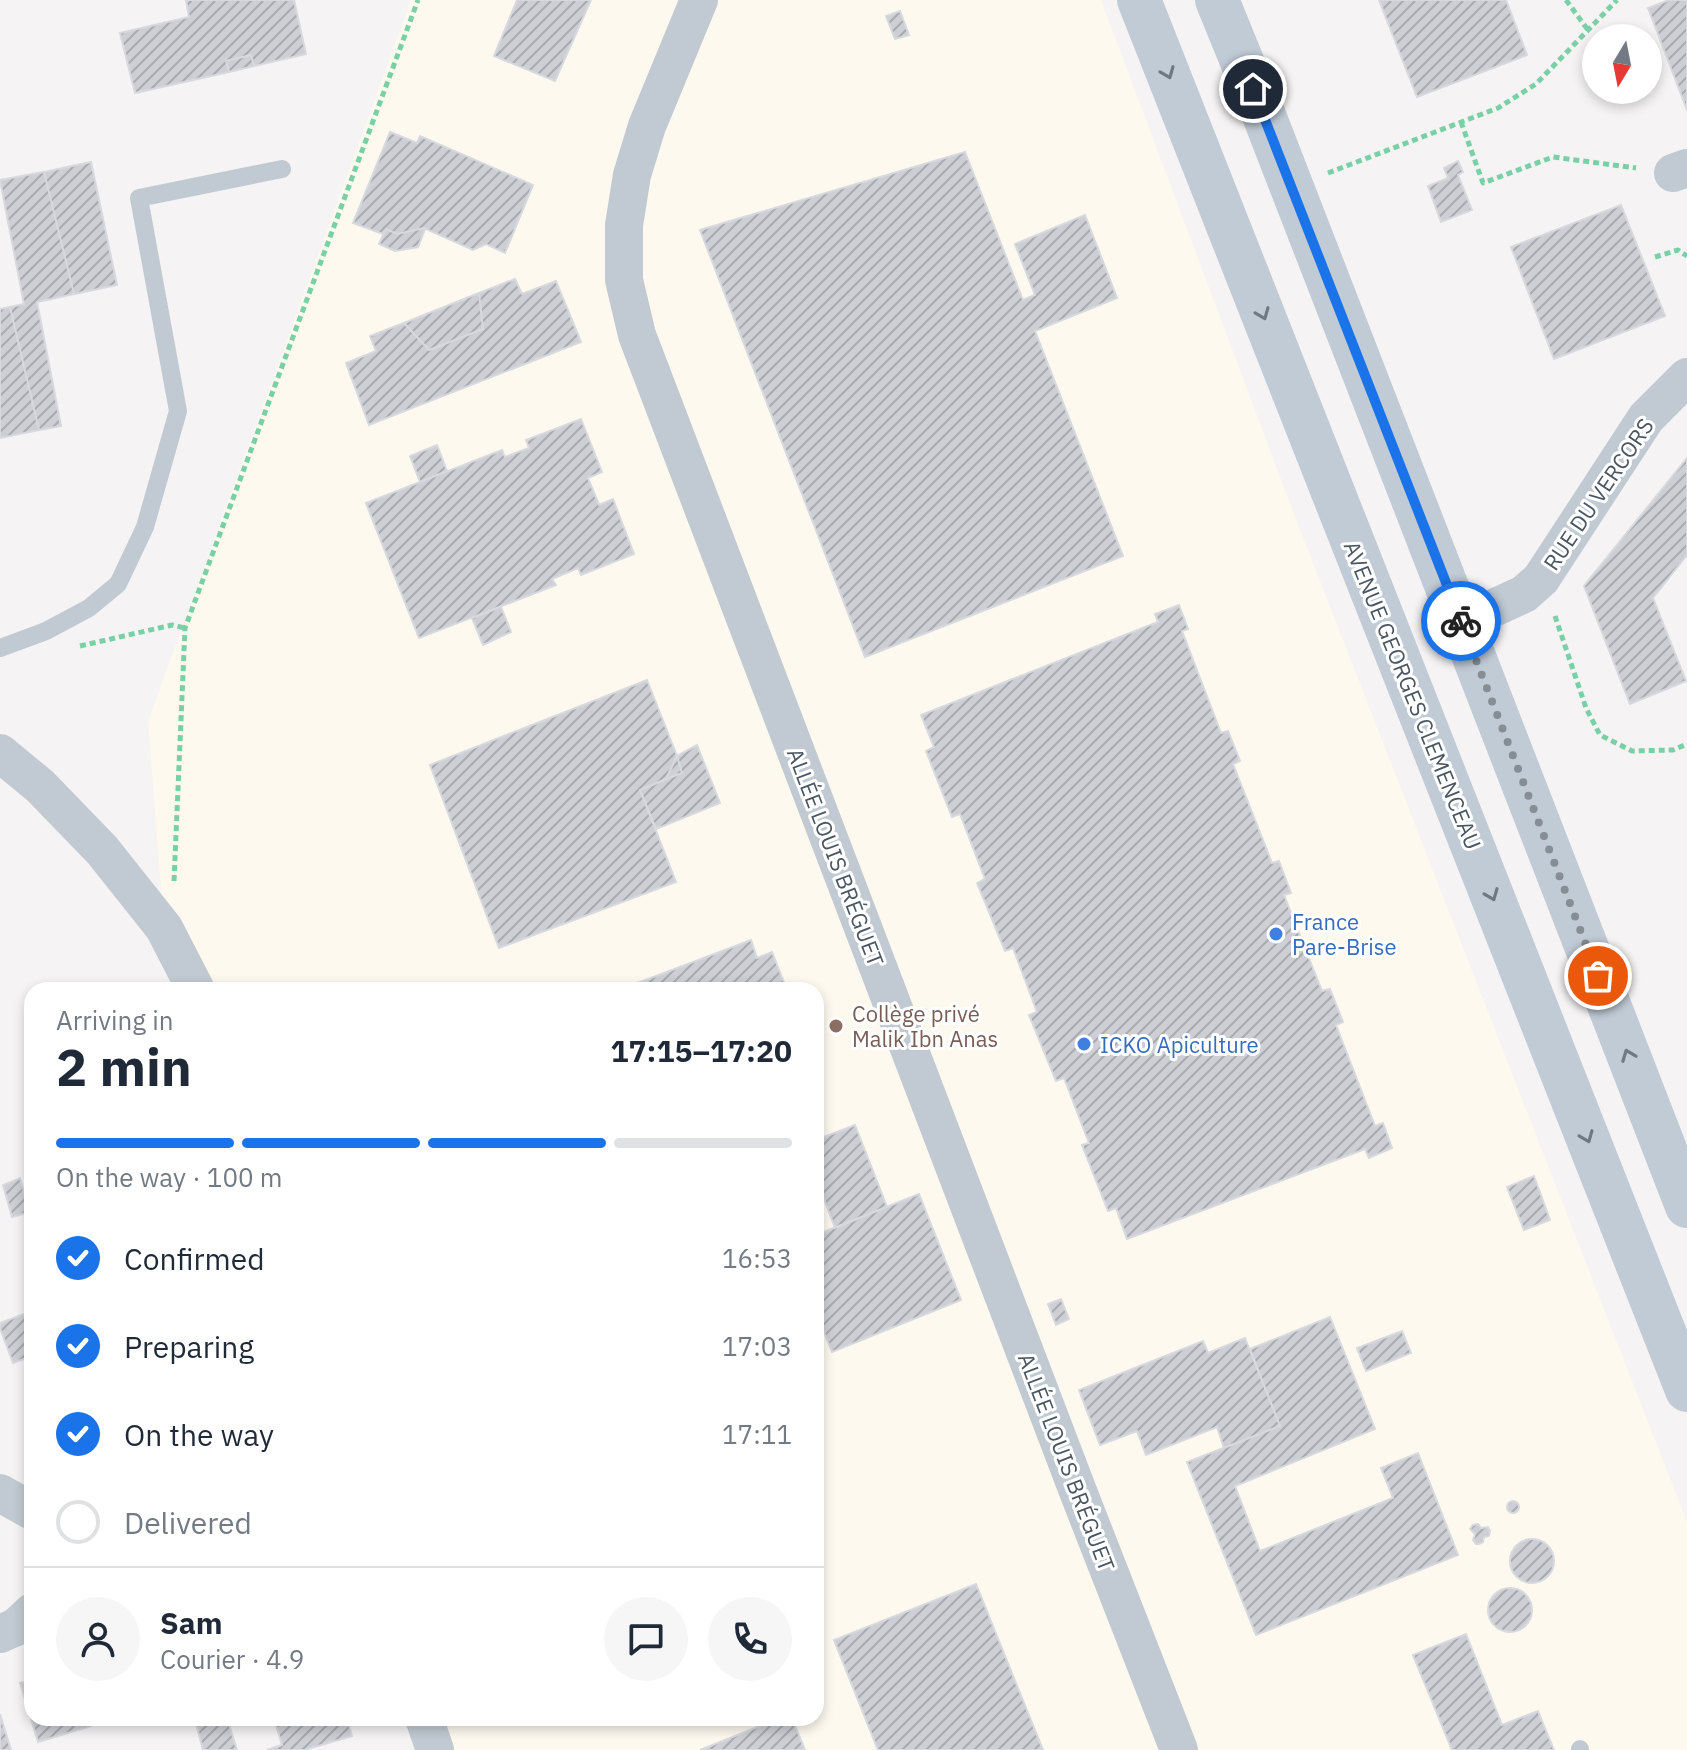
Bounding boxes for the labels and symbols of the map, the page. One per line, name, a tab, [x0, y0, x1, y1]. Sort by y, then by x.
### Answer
north arrow	[1582, 24, 1662, 104]
pin	[1219, 55, 1287, 123]
one-way arrow	[1158, 65, 1175, 79]
one-way arrow	[1253, 306, 1270, 320]
street label: RUE DU VERCORS	[1536, 412, 1660, 576]
street label: AVENUE GEORGES CLEMENCEAU	[1338, 536, 1488, 854]
courier	[1421, 581, 1501, 661]
street label: ALLÉE LOUIS BRÉGUET	[781, 744, 891, 971]
one-way arrow	[1482, 887, 1499, 901]
place label: France Pare-Brise	[1292, 907, 1397, 961]
marker: France Pare-Brise	[1267, 925, 1285, 943]
pin	[1564, 942, 1632, 1010]
place label: Collège privé Malik Ibn Anas	[852, 999, 998, 1053]
marker: Collège privé Malik Ibn Anas	[827, 1017, 845, 1035]
place label: ICKO Apiculture	[1100, 1030, 1259, 1059]
marker: ICKO Apiculture	[1075, 1035, 1093, 1053]
one-way arrow	[1622, 1049, 1638, 1063]
one-way arrow	[1577, 1129, 1594, 1143]
street label: ALLÉE LOUIS BRÉGUET	[1012, 1349, 1122, 1576]

